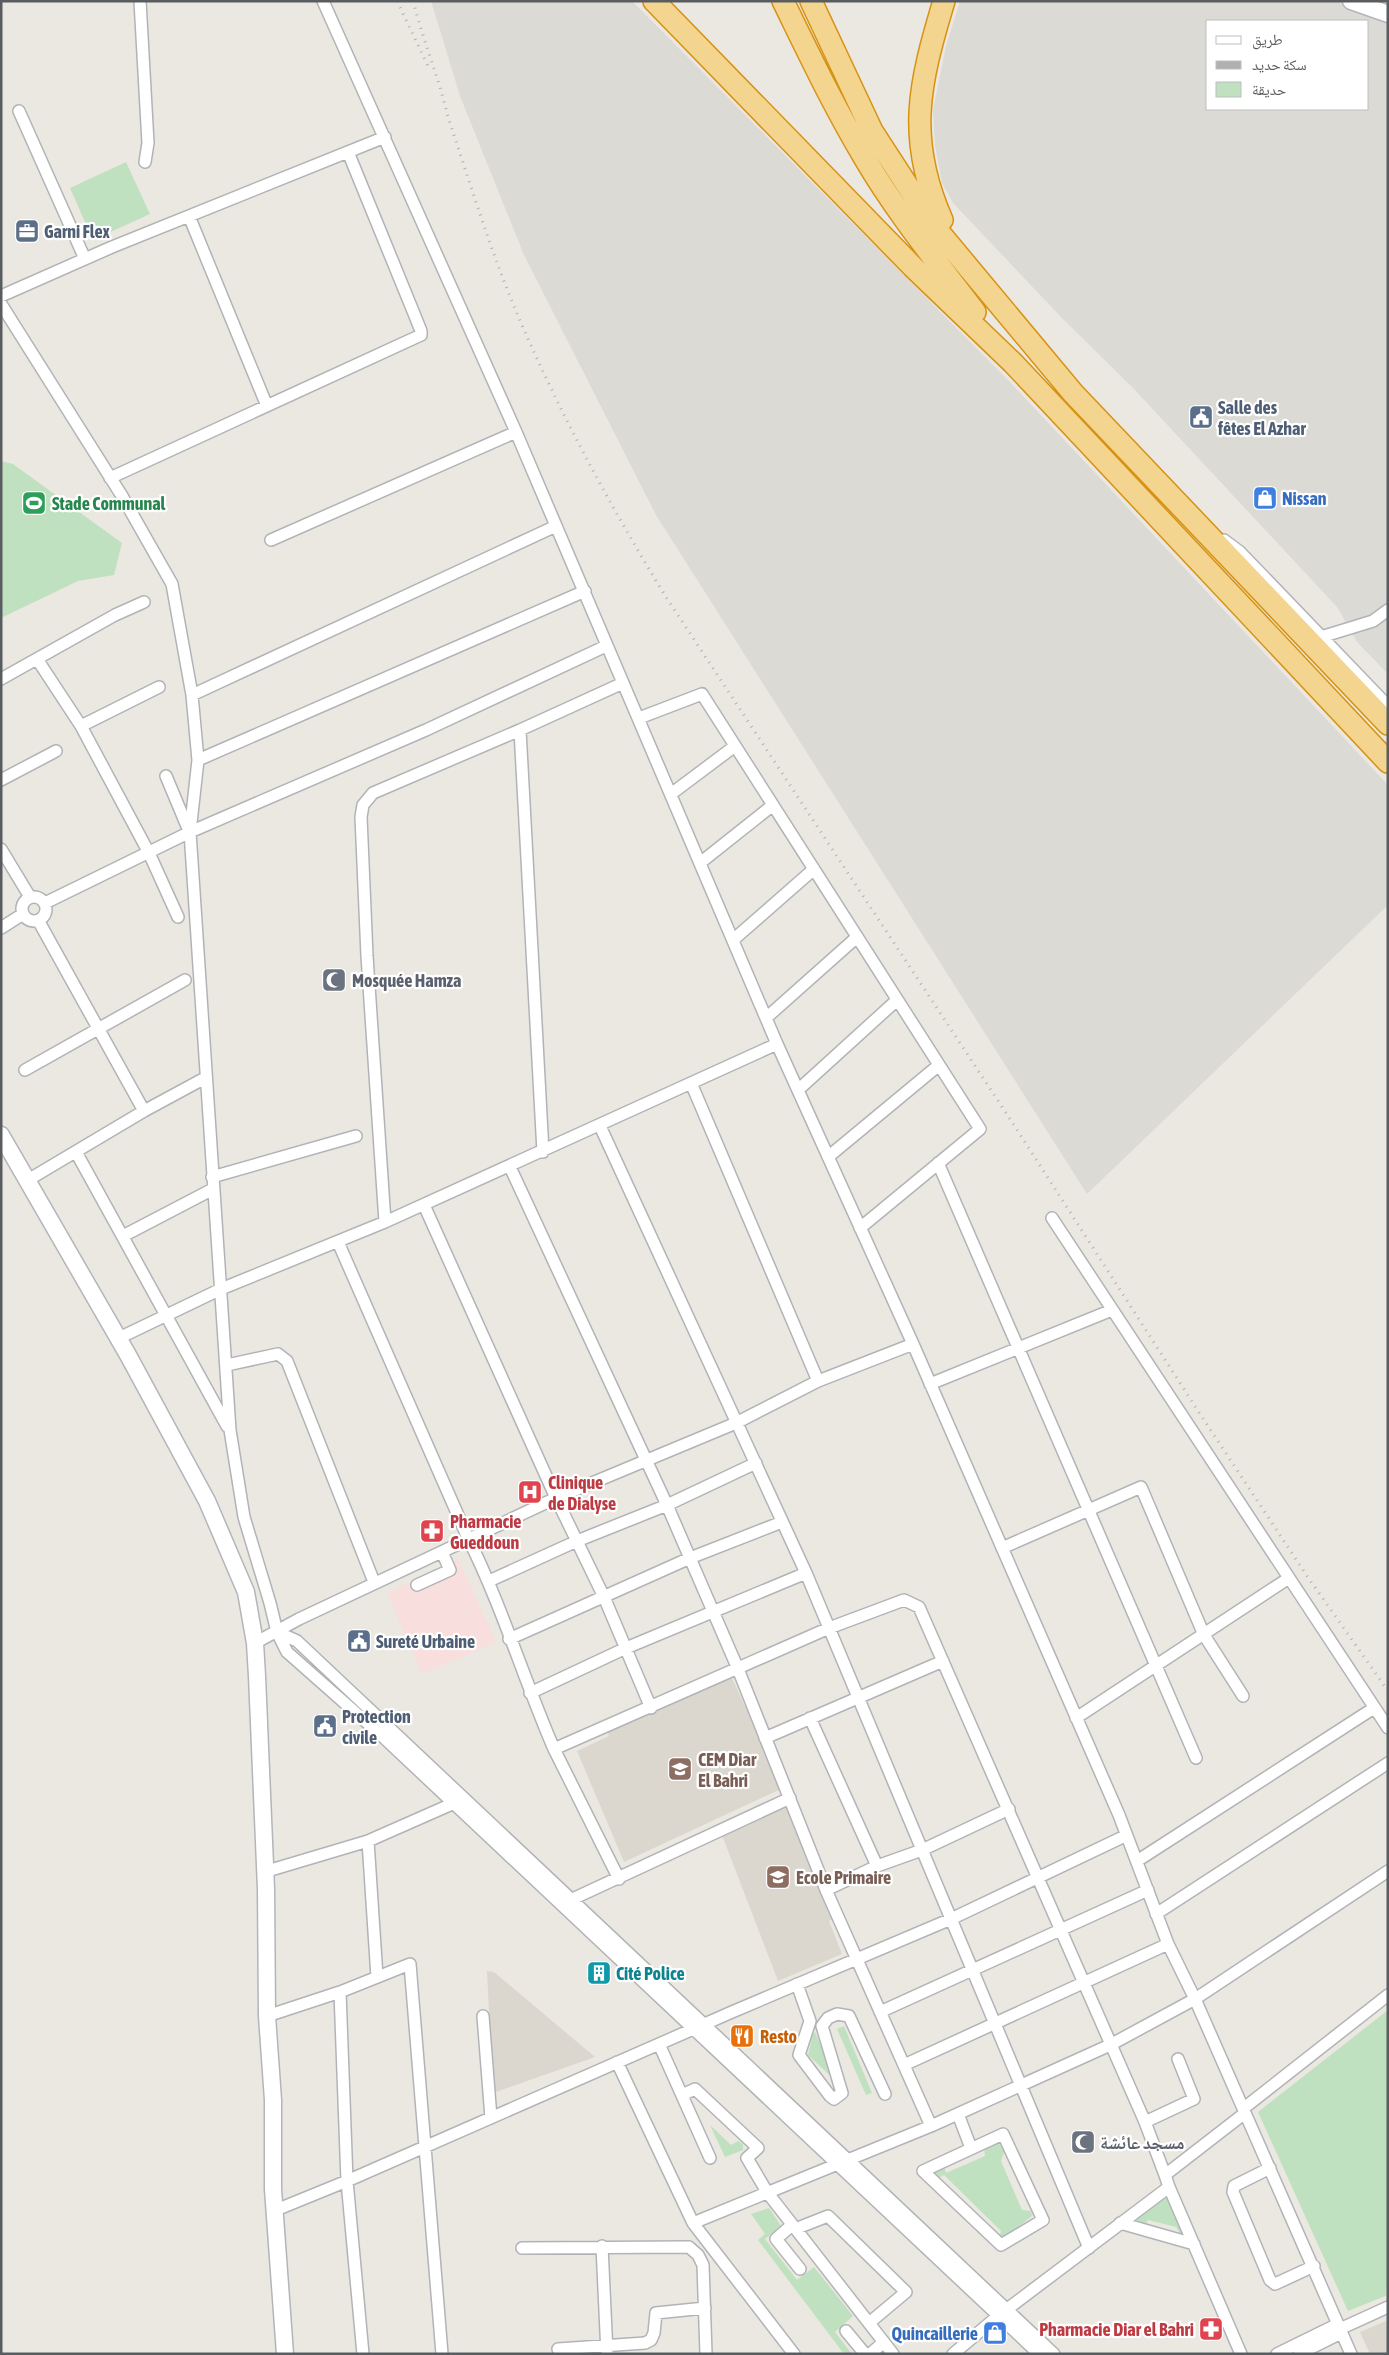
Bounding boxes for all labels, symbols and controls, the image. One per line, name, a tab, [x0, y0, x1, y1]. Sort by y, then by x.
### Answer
legend	[1206, 20, 1369, 110]
text: طريق	[1252, 31, 1283, 50]
text: سكة حديد	[1252, 56, 1307, 73]
text: حديقة	[1252, 81, 1287, 98]
office icon: Garni Flex	[14, 218, 40, 244]
place label: Garni Flex	[44, 221, 110, 242]
place label: Salle des fêtes El Azhar	[1217, 397, 1306, 439]
public building icon: Salle des fêtes El Azhar	[1188, 404, 1214, 430]
shop icon: Nissan	[1252, 485, 1278, 511]
place label: Nissan	[1282, 488, 1327, 509]
sports icon: Stade Communal	[21, 490, 47, 516]
place label: Stade Communal	[52, 493, 166, 514]
mosque icon: Mosquée Hamza	[321, 967, 347, 993]
place label: Mosquée Hamza	[352, 970, 461, 991]
place label: Clinique de Dialyse	[548, 1472, 616, 1514]
hospital icon: Clinique de Dialyse	[517, 1479, 543, 1505]
place label: Pharmacie Gueddoun	[450, 1511, 522, 1553]
pharmacy icon: Pharmacie Gueddoun	[419, 1518, 445, 1544]
public building icon: Sureté Urbaine	[346, 1628, 372, 1654]
place label: Sureté Urbaine	[376, 1631, 475, 1652]
place label: Protection civile	[342, 1706, 411, 1748]
public building icon: Protection civile	[312, 1713, 338, 1739]
place label: CEM Diar El Bahri	[698, 1749, 757, 1791]
school or university icon: CEM Diar El Bahri	[667, 1756, 693, 1782]
school or university icon: Ecole Primaire	[765, 1864, 791, 1890]
place label: Ecole Primaire	[796, 1867, 891, 1888]
building icon: Cité Police	[586, 1960, 612, 1986]
place label: Cité Police	[616, 1963, 685, 1984]
restaurant icon: Resto	[729, 2023, 755, 2049]
place label: Resto	[760, 2026, 797, 2047]
mosque icon: مسجد عائشة	[1070, 2129, 1096, 2155]
place label: مسجد عائشة	[1100, 2132, 1184, 2153]
pharmacy icon: Pharmacie Diar el Bahri	[1198, 2316, 1224, 2342]
place label: Pharmacie Diar el Bahri	[1039, 2319, 1194, 2340]
shop icon: Quincaillerie	[982, 2320, 1008, 2346]
place label: Quincaillerie	[892, 2323, 978, 2344]

